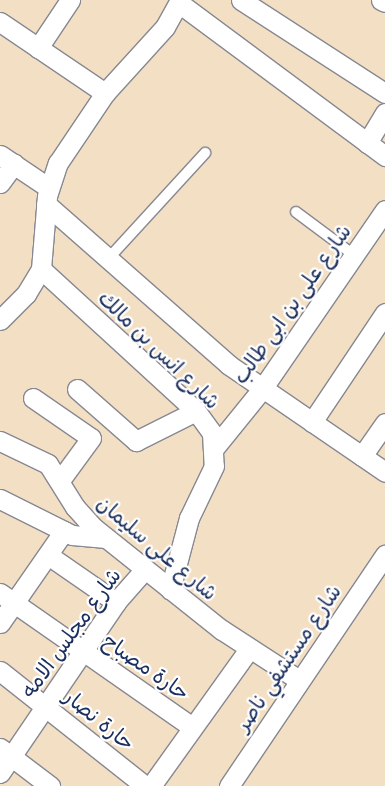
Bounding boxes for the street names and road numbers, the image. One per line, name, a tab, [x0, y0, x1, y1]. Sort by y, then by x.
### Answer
street label: شارع على بن ابى طالب	[227, 219, 357, 389]
street label: شارع انس بن مالك	[93, 286, 225, 414]
street label: شارع على سليمان	[92, 490, 222, 606]
street label: شارع مجلس الامه	[16, 563, 126, 703]
street label: شارع مستشفي ناصر	[229, 580, 347, 736]
street label: حارة مصباح	[98, 628, 194, 706]
street label: حارة نصار	[59, 684, 139, 756]

